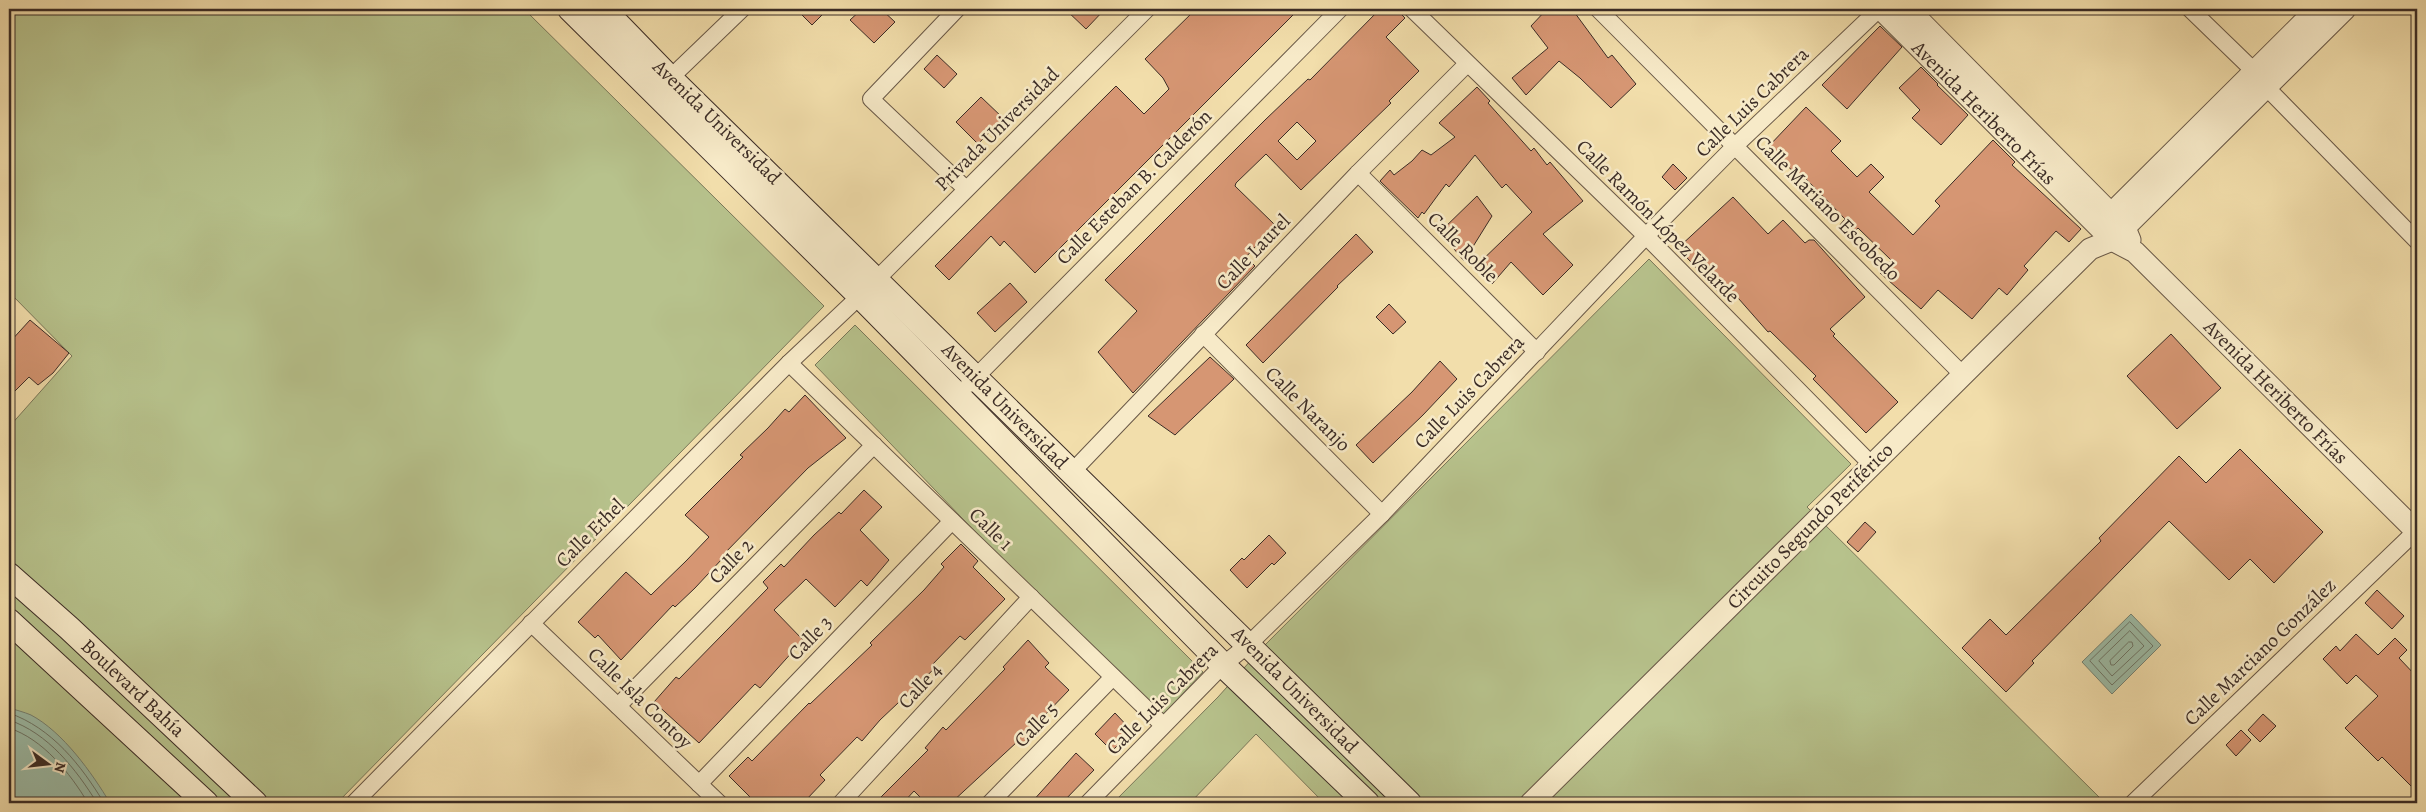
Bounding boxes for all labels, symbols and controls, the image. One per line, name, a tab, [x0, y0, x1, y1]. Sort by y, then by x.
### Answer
street label: Avenida Heriberto Frías	[1905, 34, 2062, 191]
street label: Calle Luis Cabrera	[1689, 40, 1815, 163]
street label: Avenida Universidad	[646, 53, 787, 191]
street label: Privada Universidad	[929, 61, 1065, 197]
street label: Calle Esteban B. Calderón	[1050, 103, 1218, 271]
street label: Calle Mariano Escobedo	[1749, 129, 1907, 287]
street label: Calle Ramón López Velarde	[1570, 133, 1746, 309]
street label: Calle Roble	[1422, 206, 1504, 288]
street label: Calle Laurel	[1210, 208, 1296, 296]
street label: Avenida Heriberto Frías	[2197, 313, 2354, 470]
street label: Calle Luis Cabrera	[1408, 329, 1531, 455]
street label: Avenida Universidad	[935, 336, 1074, 475]
street label: Calle Naranjo	[1259, 360, 1357, 458]
street label: Circuito Segundo Periférico	[1721, 437, 1899, 615]
street label: Calle Ethel	[550, 492, 631, 573]
street label: Calle 1	[963, 501, 1019, 557]
street label: Calle 2	[703, 532, 760, 590]
street label: Calle Marciano González	[2178, 572, 2342, 732]
street label: Calle 3	[782, 610, 838, 666]
street label: Avenida Universidad	[1225, 620, 1364, 759]
street label: Boulevard Bahía	[75, 633, 191, 744]
street label: Calle Luis Cabrera	[1100, 637, 1224, 761]
street label: Calle Isla Contoy	[582, 641, 699, 756]
street label: Calle 4	[892, 657, 948, 715]
street label: Calle 5	[1008, 697, 1064, 753]
north arrow	[22, 740, 72, 790]
text: N	[50, 760, 71, 775]

